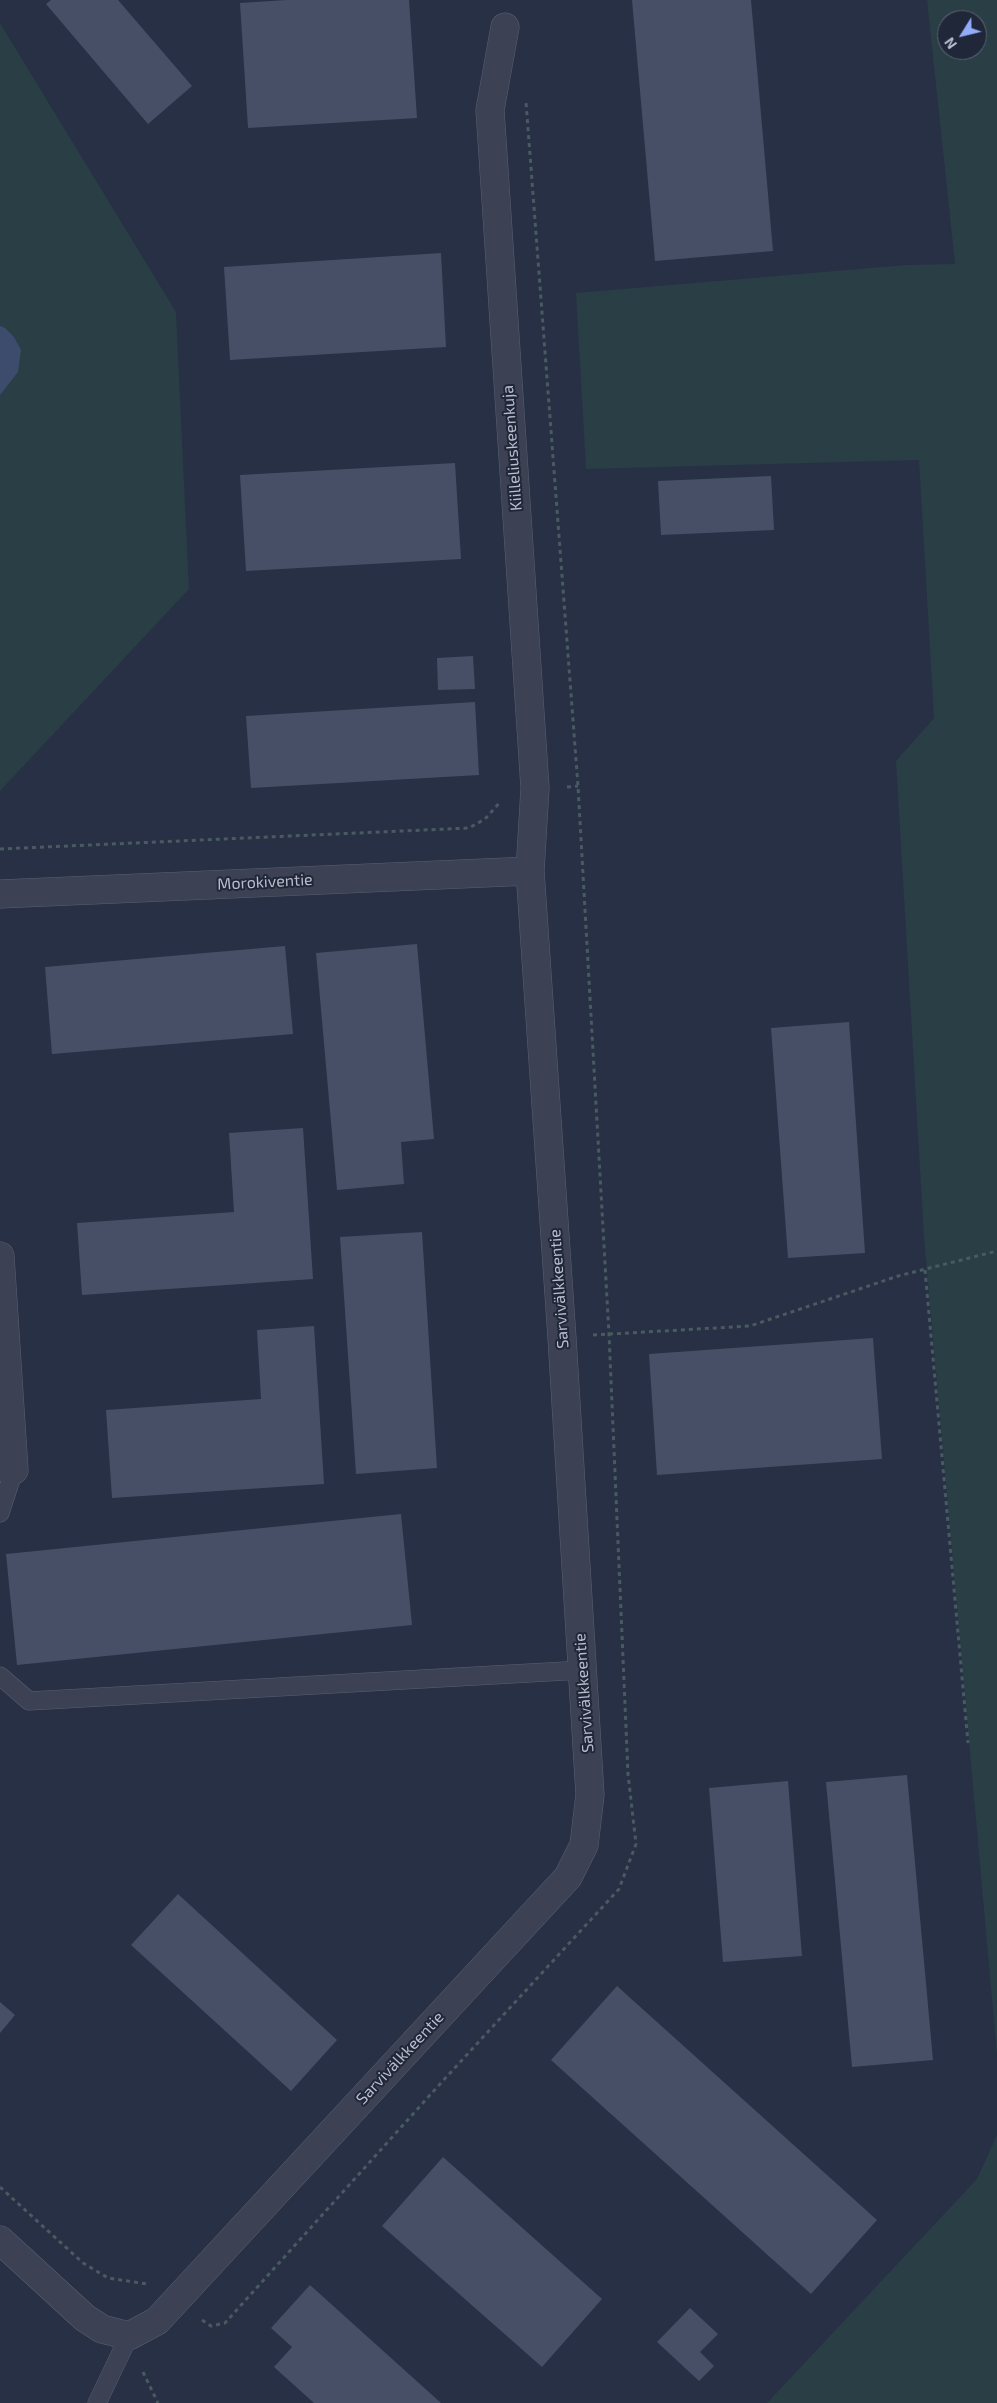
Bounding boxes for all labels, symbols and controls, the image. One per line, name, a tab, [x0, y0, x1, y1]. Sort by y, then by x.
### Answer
north arrow	[937, 10, 987, 60]
text: N	[940, 34, 960, 53]
street label: Kiilleliuskeenkuja	[498, 385, 526, 511]
street label: Morokiventie	[217, 870, 313, 894]
street label: Sarvivälkkeentie	[545, 1229, 573, 1349]
street label: Sarvivälkkeentie	[570, 1633, 598, 1753]
street label: Sarvivälkkeentie	[352, 2008, 448, 2108]

